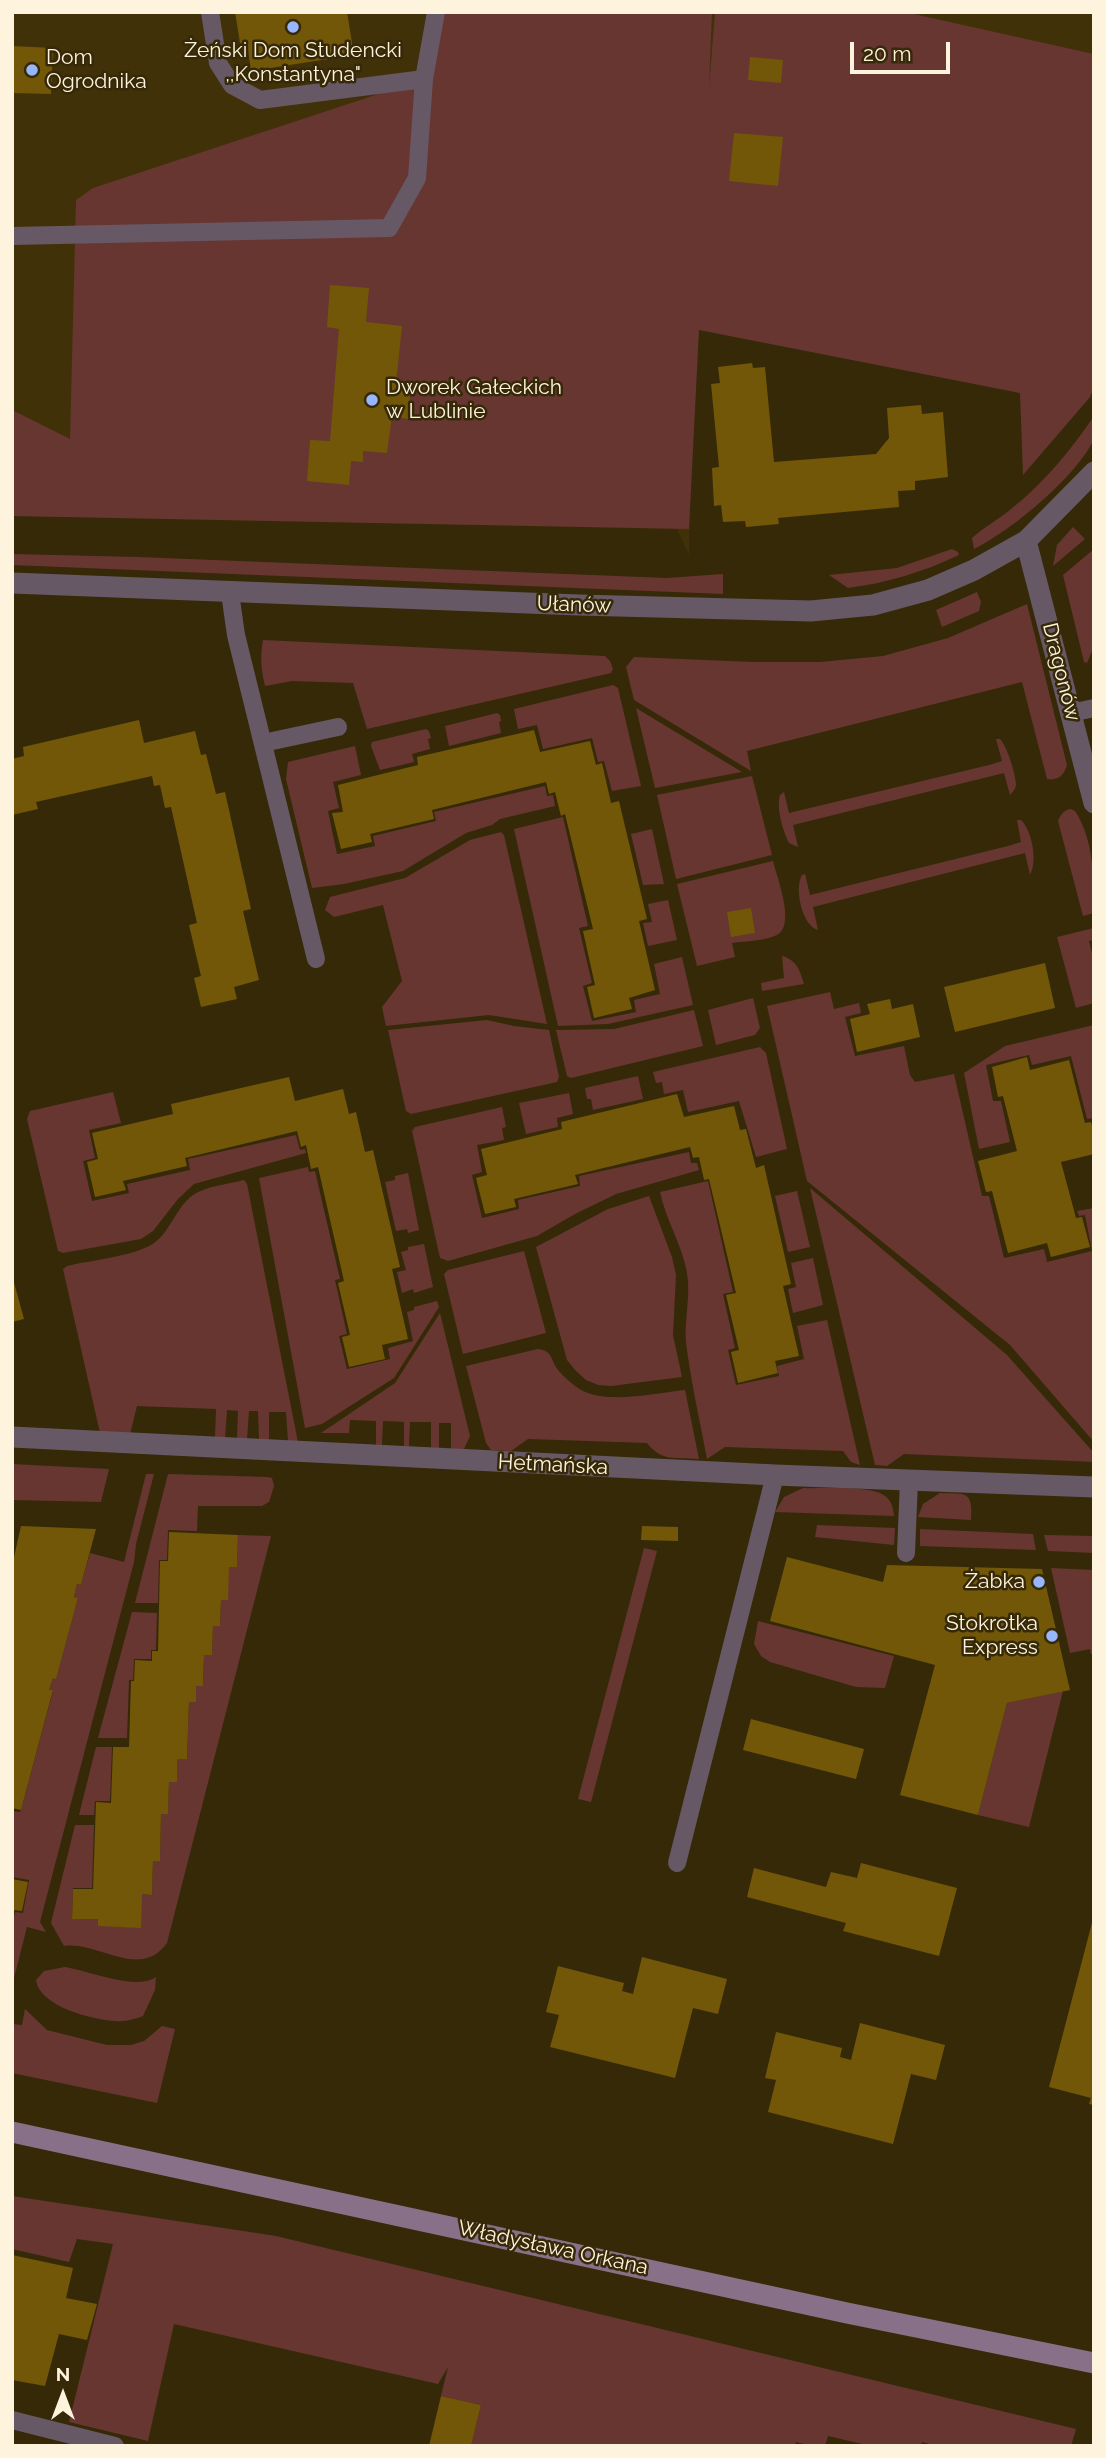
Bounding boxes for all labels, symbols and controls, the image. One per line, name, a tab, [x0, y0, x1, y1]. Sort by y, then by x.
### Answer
marker: Żeński Dom Studencki ,,Konstantyna"	[285, 19, 301, 35]
scale bar	[854, 28, 954, 72]
place label: Żeński Dom Studencki ,,Konstantyna"	[184, 38, 402, 88]
text: 20 m	[863, 41, 911, 66]
place label: Dom Ogrodnika	[46, 45, 147, 95]
marker: Dom Ogrodnika	[24, 62, 40, 78]
place label: Dworek Gałeckich w Lublinie	[386, 375, 562, 425]
marker: Dworek Gałeckich w Lublinie	[364, 392, 380, 408]
street label: Ułanów	[536, 591, 612, 619]
street label: Dragonów	[1037, 620, 1085, 724]
street label: Hetmańska	[497, 1450, 609, 1480]
place label: Żabka	[965, 1569, 1025, 1595]
marker: Żabka	[1031, 1574, 1047, 1590]
place label: Stokrotka Express	[946, 1611, 1038, 1661]
marker: Stokrotka Express	[1044, 1628, 1060, 1644]
street label: Władysława Orkana	[456, 2216, 650, 2280]
north arrow	[28, 2360, 98, 2430]
text: N	[56, 2363, 70, 2385]

